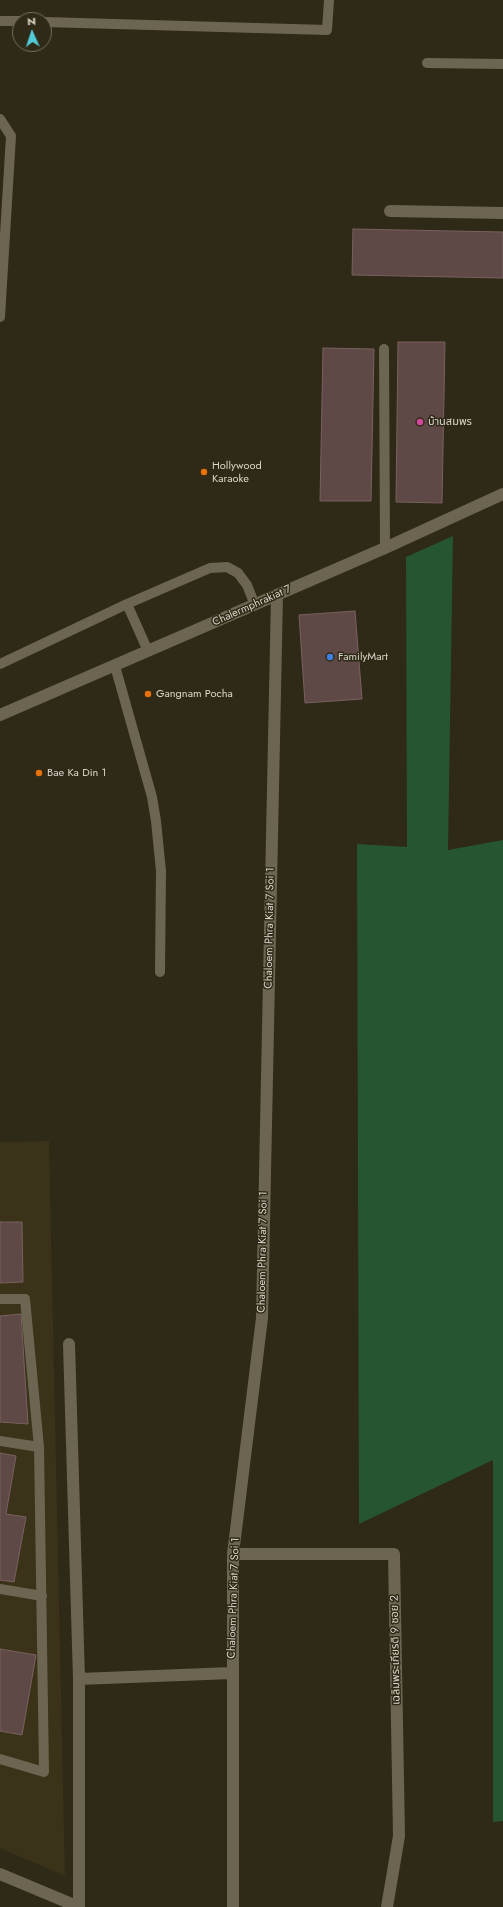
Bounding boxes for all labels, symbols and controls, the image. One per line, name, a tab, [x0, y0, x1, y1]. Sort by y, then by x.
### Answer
north arrow	[12, 12, 52, 52]
text: N	[27, 13, 36, 29]
place label: บ้านสมพร	[428, 415, 472, 429]
marker: บ้านสมพร	[415, 417, 425, 427]
place label: Hollywood Karaoke	[212, 459, 262, 485]
marker: Hollywood Karaoke	[199, 467, 209, 477]
street label: Chalermphrakiat 7	[211, 583, 293, 629]
place label: FamilyMart	[338, 650, 388, 664]
marker: FamilyMart	[325, 652, 335, 662]
place label: Gangnam Pocha	[156, 687, 233, 701]
marker: Gangnam Pocha	[143, 689, 153, 699]
place label: Bae Ka Din 1	[47, 766, 107, 780]
marker: Bae Ka Din 1	[34, 768, 44, 778]
street label: Chaloem Phra Kiat 7 Soi 1	[262, 867, 278, 989]
street label: Chaloem Phra Kiat 7 Soi 1	[255, 1191, 271, 1313]
street label: Chaloem Phra Kiat 7 Soi 1	[225, 1537, 243, 1659]
street label: เฉลิมพระเกียรติ 9 ซอย 2	[388, 1595, 404, 1705]

